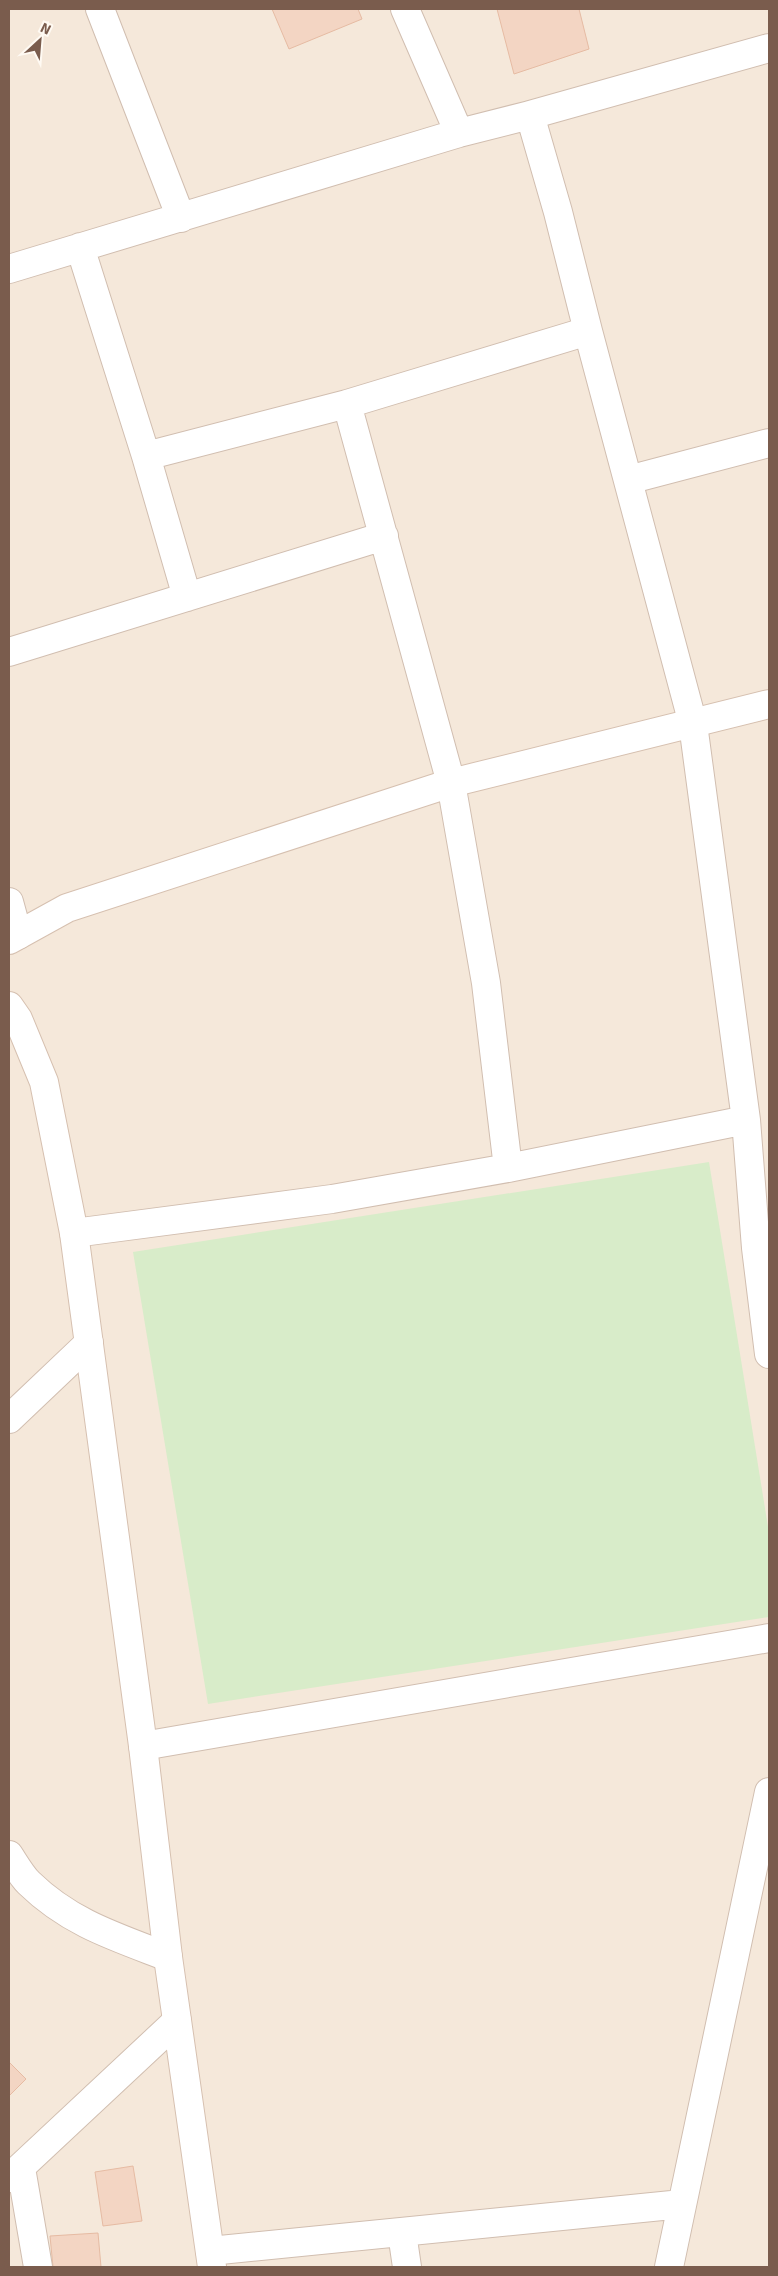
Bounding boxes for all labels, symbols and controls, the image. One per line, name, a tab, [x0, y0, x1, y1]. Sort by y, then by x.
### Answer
north arrow	[15, 15, 65, 65]
text: N	[37, 19, 54, 39]

